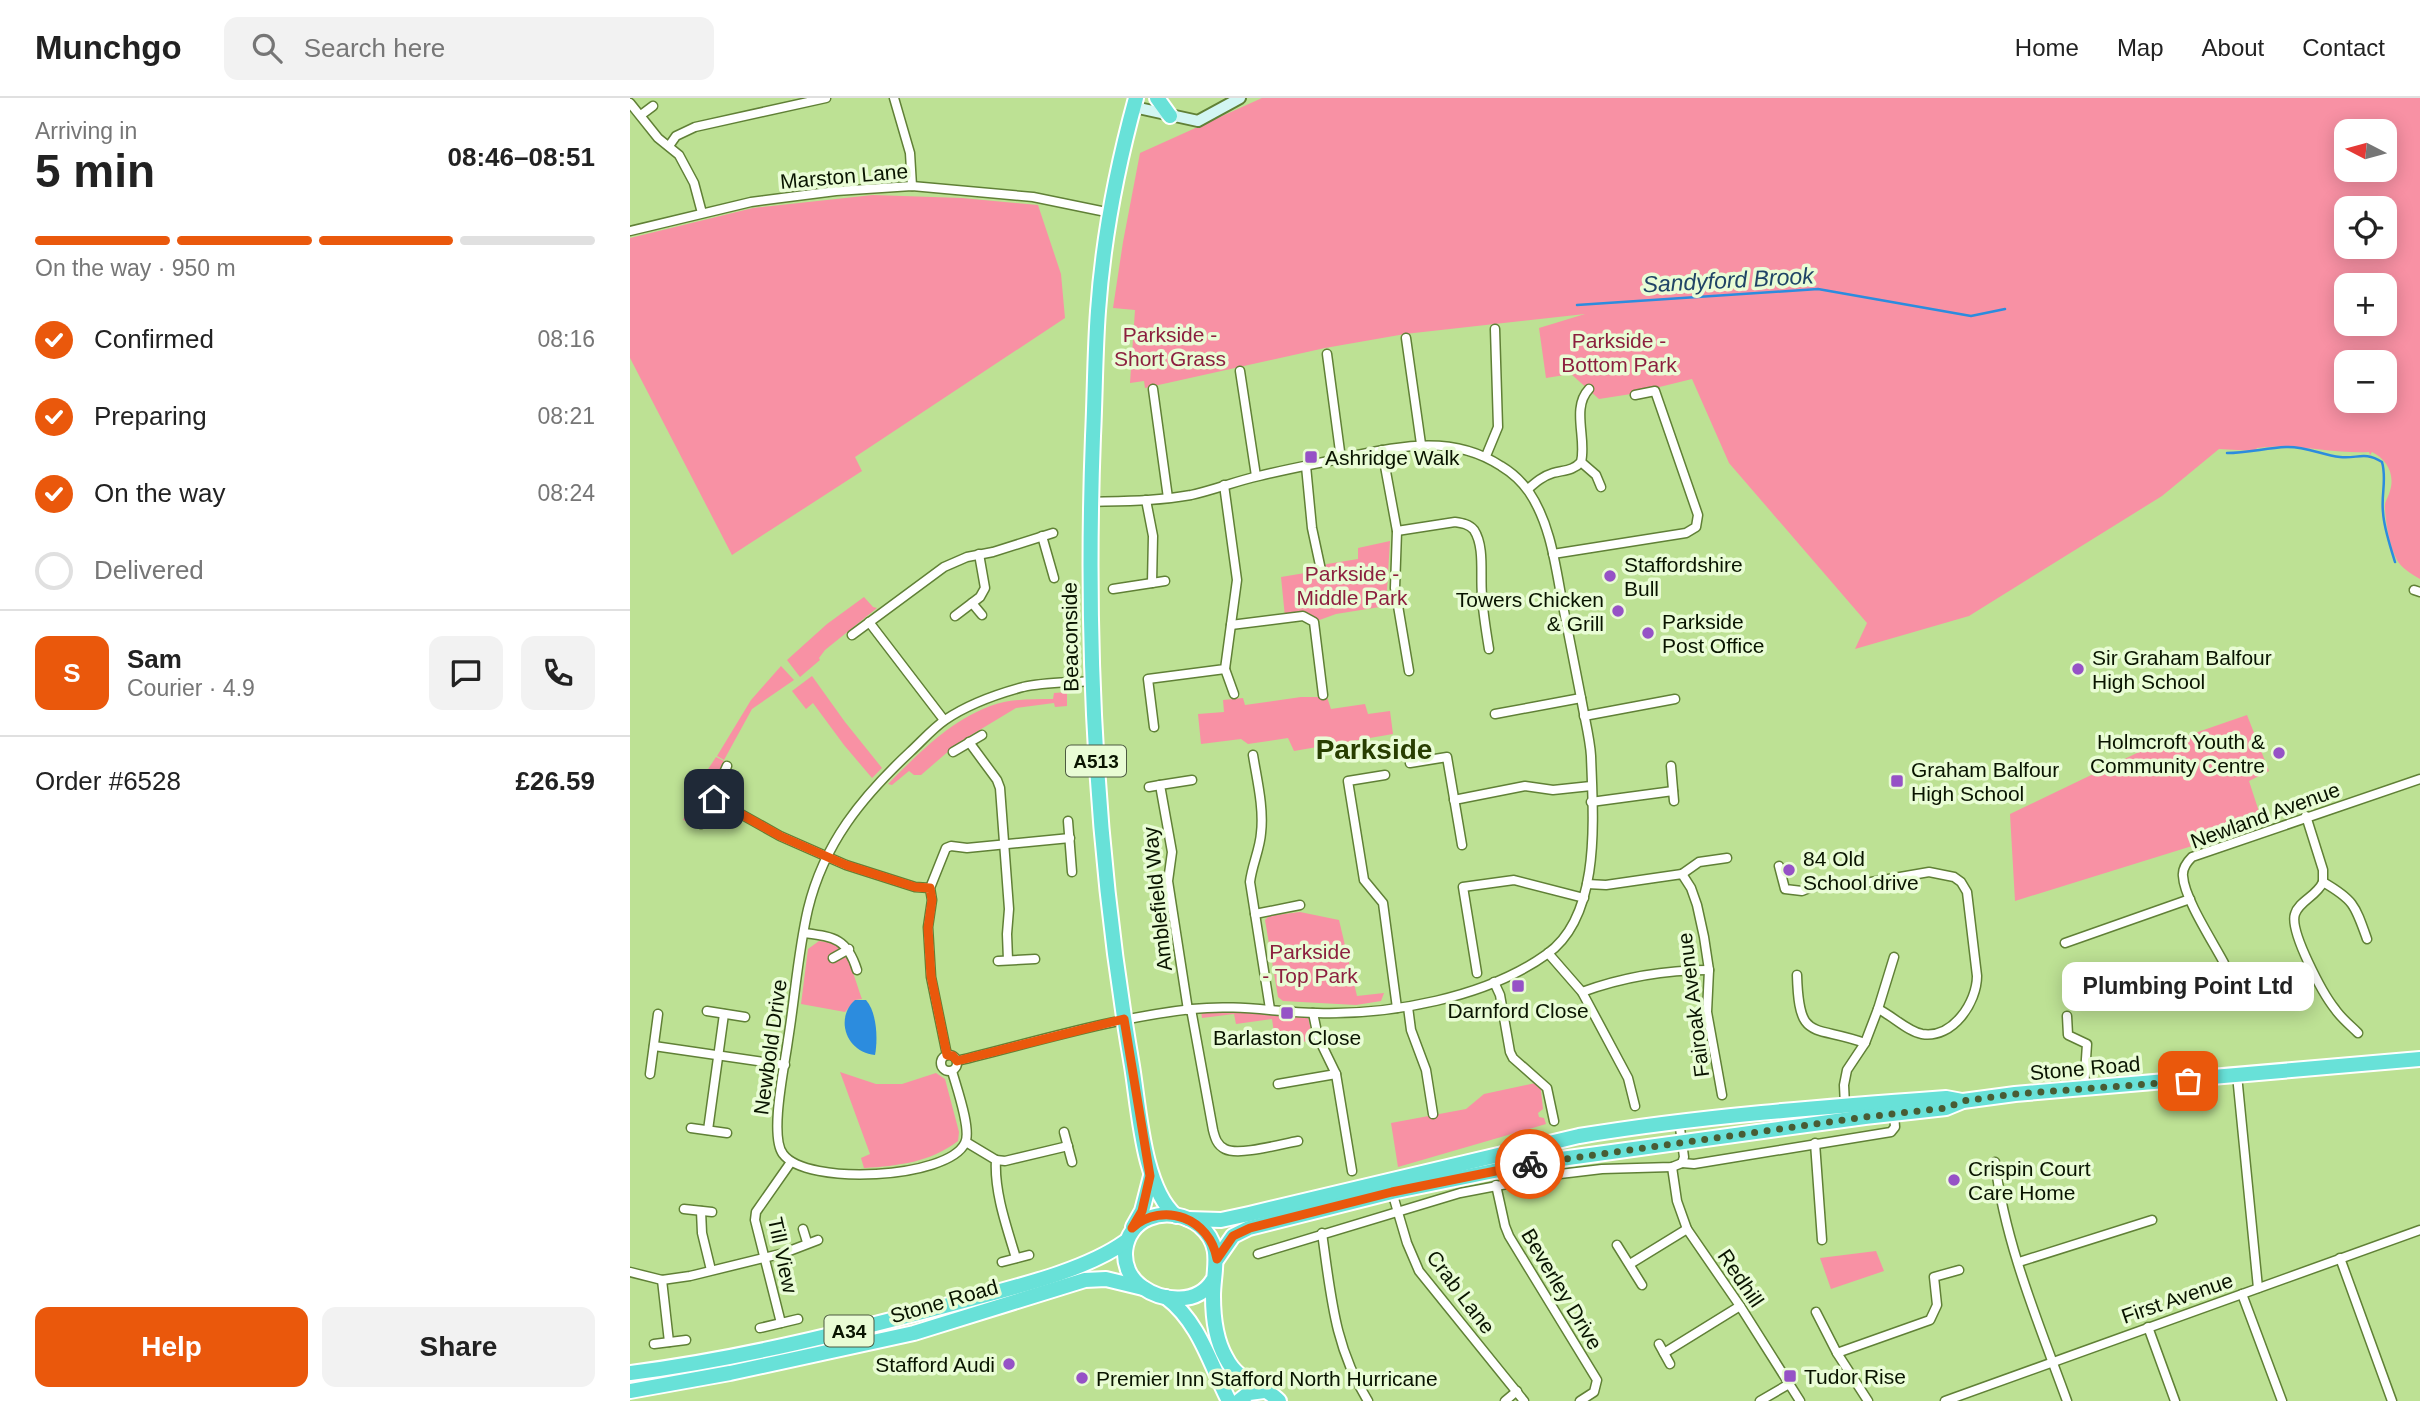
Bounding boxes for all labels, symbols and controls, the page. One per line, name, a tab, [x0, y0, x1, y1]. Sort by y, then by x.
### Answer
search box	[224, 17, 714, 80]
text: Munchgo	[35, 29, 182, 66]
icon: search	[248, 29, 286, 67]
text: Search here	[304, 33, 445, 63]
text: Home	[2015, 34, 2079, 61]
text: Map	[2117, 34, 2164, 61]
text: About	[2202, 34, 2264, 61]
text: Contact	[2302, 34, 2385, 61]
text: Arriving in	[35, 118, 137, 144]
north arrow	[2334, 119, 2398, 182]
map controls	[2334, 119, 2397, 413]
text: 08:46–08:51	[448, 142, 595, 172]
text: 5 min	[35, 145, 155, 197]
street label: Marston Lane	[779, 159, 909, 193]
button: locate	[2334, 196, 2397, 259]
text: On the way · 950 m	[35, 255, 236, 281]
water label: Sandyford Brook	[1642, 262, 1816, 297]
button: +	[2334, 273, 2397, 336]
icon: check	[35, 321, 73, 359]
park label: Parkside - Short Grass	[1114, 323, 1226, 370]
text: Confirmed	[94, 324, 214, 354]
text: 08:16	[537, 326, 595, 352]
park label: Parkside - Bottom Park	[1561, 329, 1677, 376]
button: −	[2334, 350, 2397, 413]
icon: check	[35, 398, 73, 436]
text: Preparing	[94, 401, 207, 431]
text: 08:21	[537, 403, 595, 429]
place label: Ashridge Walk	[1325, 446, 1460, 469]
marker: Ashridge Walk	[1303, 449, 1319, 465]
icon: check	[35, 475, 73, 513]
text: On the way	[94, 478, 226, 508]
text: 08:24	[537, 480, 595, 506]
place label: Staffordshire Bull	[1624, 553, 1743, 600]
text: Delivered	[94, 555, 204, 585]
park label: Parkside - Middle Park	[1297, 562, 1408, 609]
marker: Staffordshire Bull	[1602, 568, 1618, 584]
street label: Beaconside	[1058, 582, 1082, 692]
place label: Towers Chicken & Grill	[1456, 588, 1604, 635]
marker: Towers Chicken & Grill	[1610, 603, 1626, 619]
place label: Parkside Post Office	[1662, 610, 1764, 657]
marker: Parkside Post Office	[1640, 625, 1656, 641]
button: chat	[429, 636, 503, 710]
button: phone	[521, 636, 595, 710]
text: Sam	[127, 644, 182, 674]
place label: Sir Graham Balfour High School	[2092, 646, 2272, 693]
text: S	[63, 658, 81, 688]
marker: Sir Graham Balfour High School	[2070, 661, 2086, 677]
text: Courier · 4.9	[127, 675, 255, 701]
place label: Holmcroft Youth & Community Centre	[2090, 730, 2265, 777]
district label: Parkside	[1316, 734, 1432, 765]
marker: Holmcroft Youth & Community Centre	[2271, 745, 2287, 761]
road number: A513	[1066, 746, 1126, 776]
place label: Graham Balfour High School	[1911, 758, 2059, 805]
text: Order #6528	[35, 766, 181, 796]
text: £26.59	[515, 766, 595, 796]
pin	[684, 769, 744, 829]
marker: Graham Balfour High School	[1889, 773, 1905, 789]
street label: Newland Avenue	[2187, 777, 2343, 853]
icon: home	[695, 780, 733, 818]
street label: Amblefield Way	[1138, 825, 1176, 972]
place label: 84 Old School drive	[1803, 847, 1919, 894]
marker: 84 Old School drive	[1781, 862, 1797, 878]
street label: Fairoak Avenue	[1673, 931, 1713, 1079]
park label: Parkside - Top Park	[1262, 940, 1358, 987]
callout: Plumbing Point Ltd	[2062, 962, 2314, 1011]
text: Plumbing Point Ltd	[2083, 973, 2293, 999]
street label: Newbold Drive	[749, 978, 791, 1116]
marker: Darnford Close	[1510, 978, 1526, 994]
place label: Darnford Close	[1447, 999, 1589, 1022]
marker: Barlaston Close	[1279, 1005, 1295, 1021]
place label: Barlaston Close	[1213, 1026, 1361, 1049]
pin	[2158, 1051, 2218, 1111]
street label: Stone Road	[2029, 1052, 2141, 1084]
icon: bag	[2169, 1062, 2207, 1100]
courier	[1495, 1129, 1565, 1199]
icon: bike	[1511, 1145, 1549, 1183]
place label: Crispin Court Care Home	[1968, 1157, 2091, 1204]
marker: Crispin Court Care Home	[1946, 1172, 1962, 1188]
street label: Till View	[764, 1215, 802, 1296]
street label: Beverley Drive	[1517, 1225, 1607, 1353]
street label: Redhill	[1714, 1245, 1768, 1311]
street label: Crab Lane	[1422, 1246, 1500, 1338]
street label: First Avenue	[2118, 1268, 2236, 1328]
street label: Stone Road	[888, 1275, 1000, 1327]
button: Help	[35, 1307, 308, 1387]
button: Share	[322, 1307, 595, 1387]
road number: A34	[824, 1316, 874, 1346]
place label: Stafford Audi	[875, 1353, 995, 1376]
marker: Stafford Audi	[1001, 1356, 1017, 1372]
place label: Tudor Rise	[1804, 1365, 1906, 1388]
place label: Premier Inn Stafford North Hurricane	[1096, 1367, 1438, 1390]
marker: Tudor Rise	[1782, 1368, 1798, 1384]
marker: Premier Inn Stafford North Hurricane	[1074, 1370, 1090, 1386]

